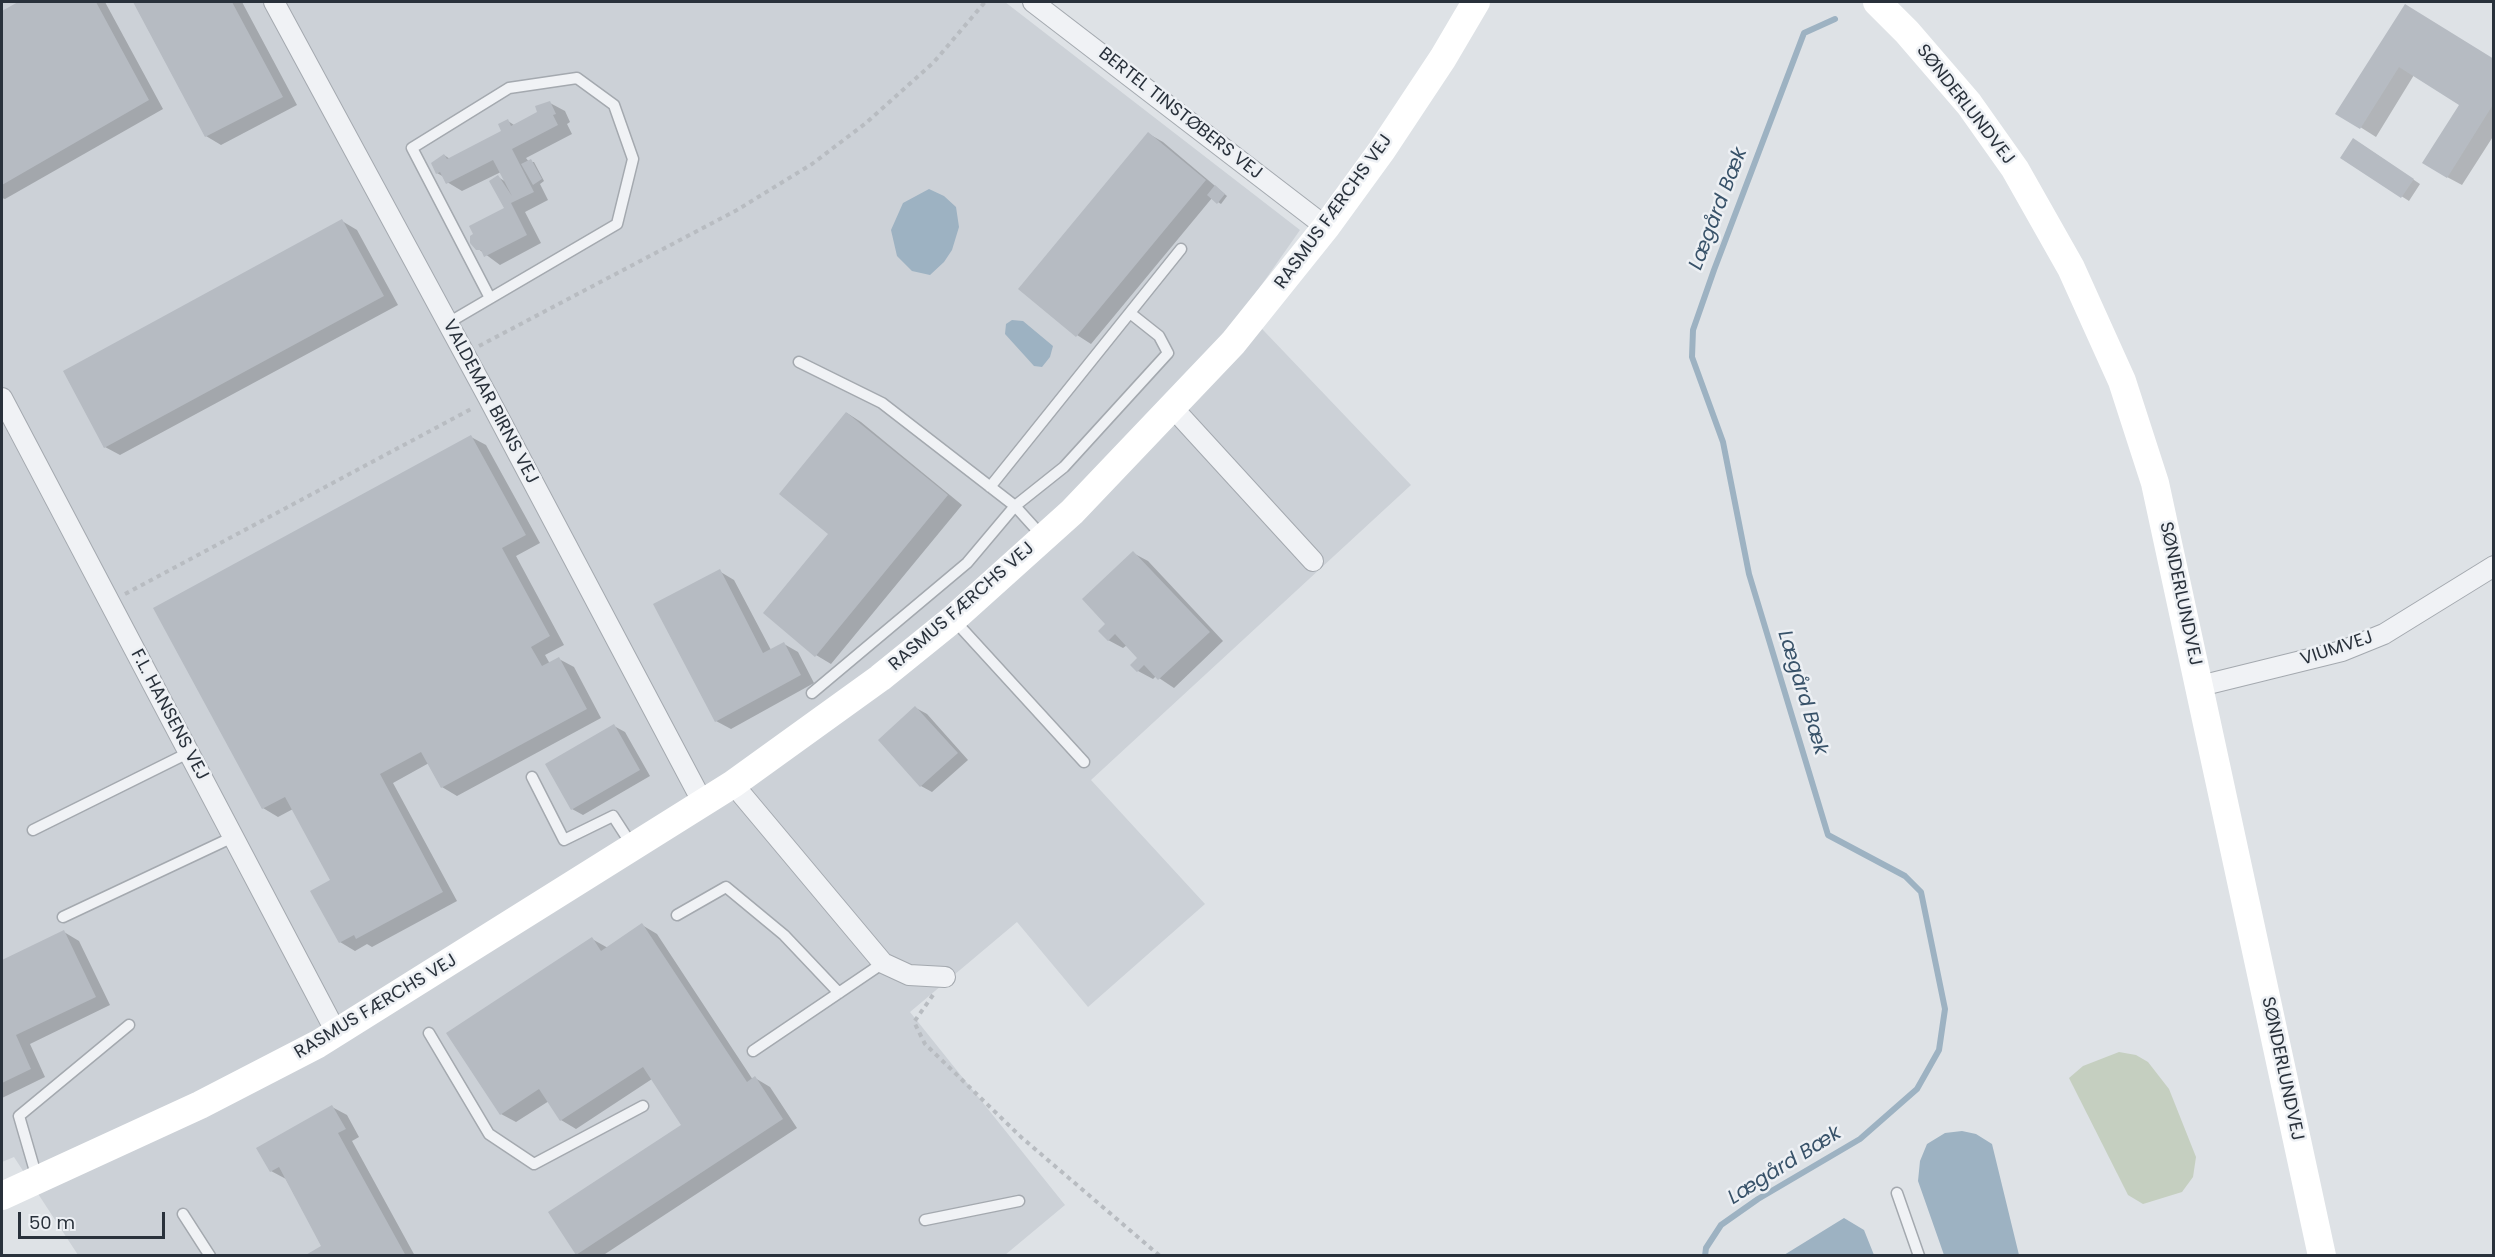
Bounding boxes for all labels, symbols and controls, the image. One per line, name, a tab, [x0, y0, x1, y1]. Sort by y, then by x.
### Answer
street label: SØNDERLUNDVEJ	[1911, 41, 2019, 169]
street label: BERTEL TINSTØBERS VEJ	[1094, 43, 1266, 185]
street label: RASMUS FÆRCHS VEJ	[1271, 131, 1397, 293]
water label: Lægård Bæk	[1685, 144, 1753, 274]
street label: VALDEMAR BIRNS VEJ	[438, 316, 542, 488]
street label: SØNDERLUNDVEJ	[2154, 520, 2206, 668]
street label: RASMUS FÆRCHS VEJ	[885, 538, 1039, 676]
street label: VIUMVEJ	[2298, 627, 2376, 671]
water label: Lægård Bæk	[1772, 628, 1832, 758]
street label: F.L. HANSENS VEJ	[125, 646, 213, 784]
street label: RASMUS FÆRCHS VEJ	[291, 950, 461, 1064]
street label: SØNDERLUNDVEJ	[2256, 995, 2308, 1143]
water label: Lægård Bæk	[1724, 1122, 1846, 1210]
scale bar	[21, 1200, 168, 1238]
text: 50 m	[29, 1210, 75, 1235]

